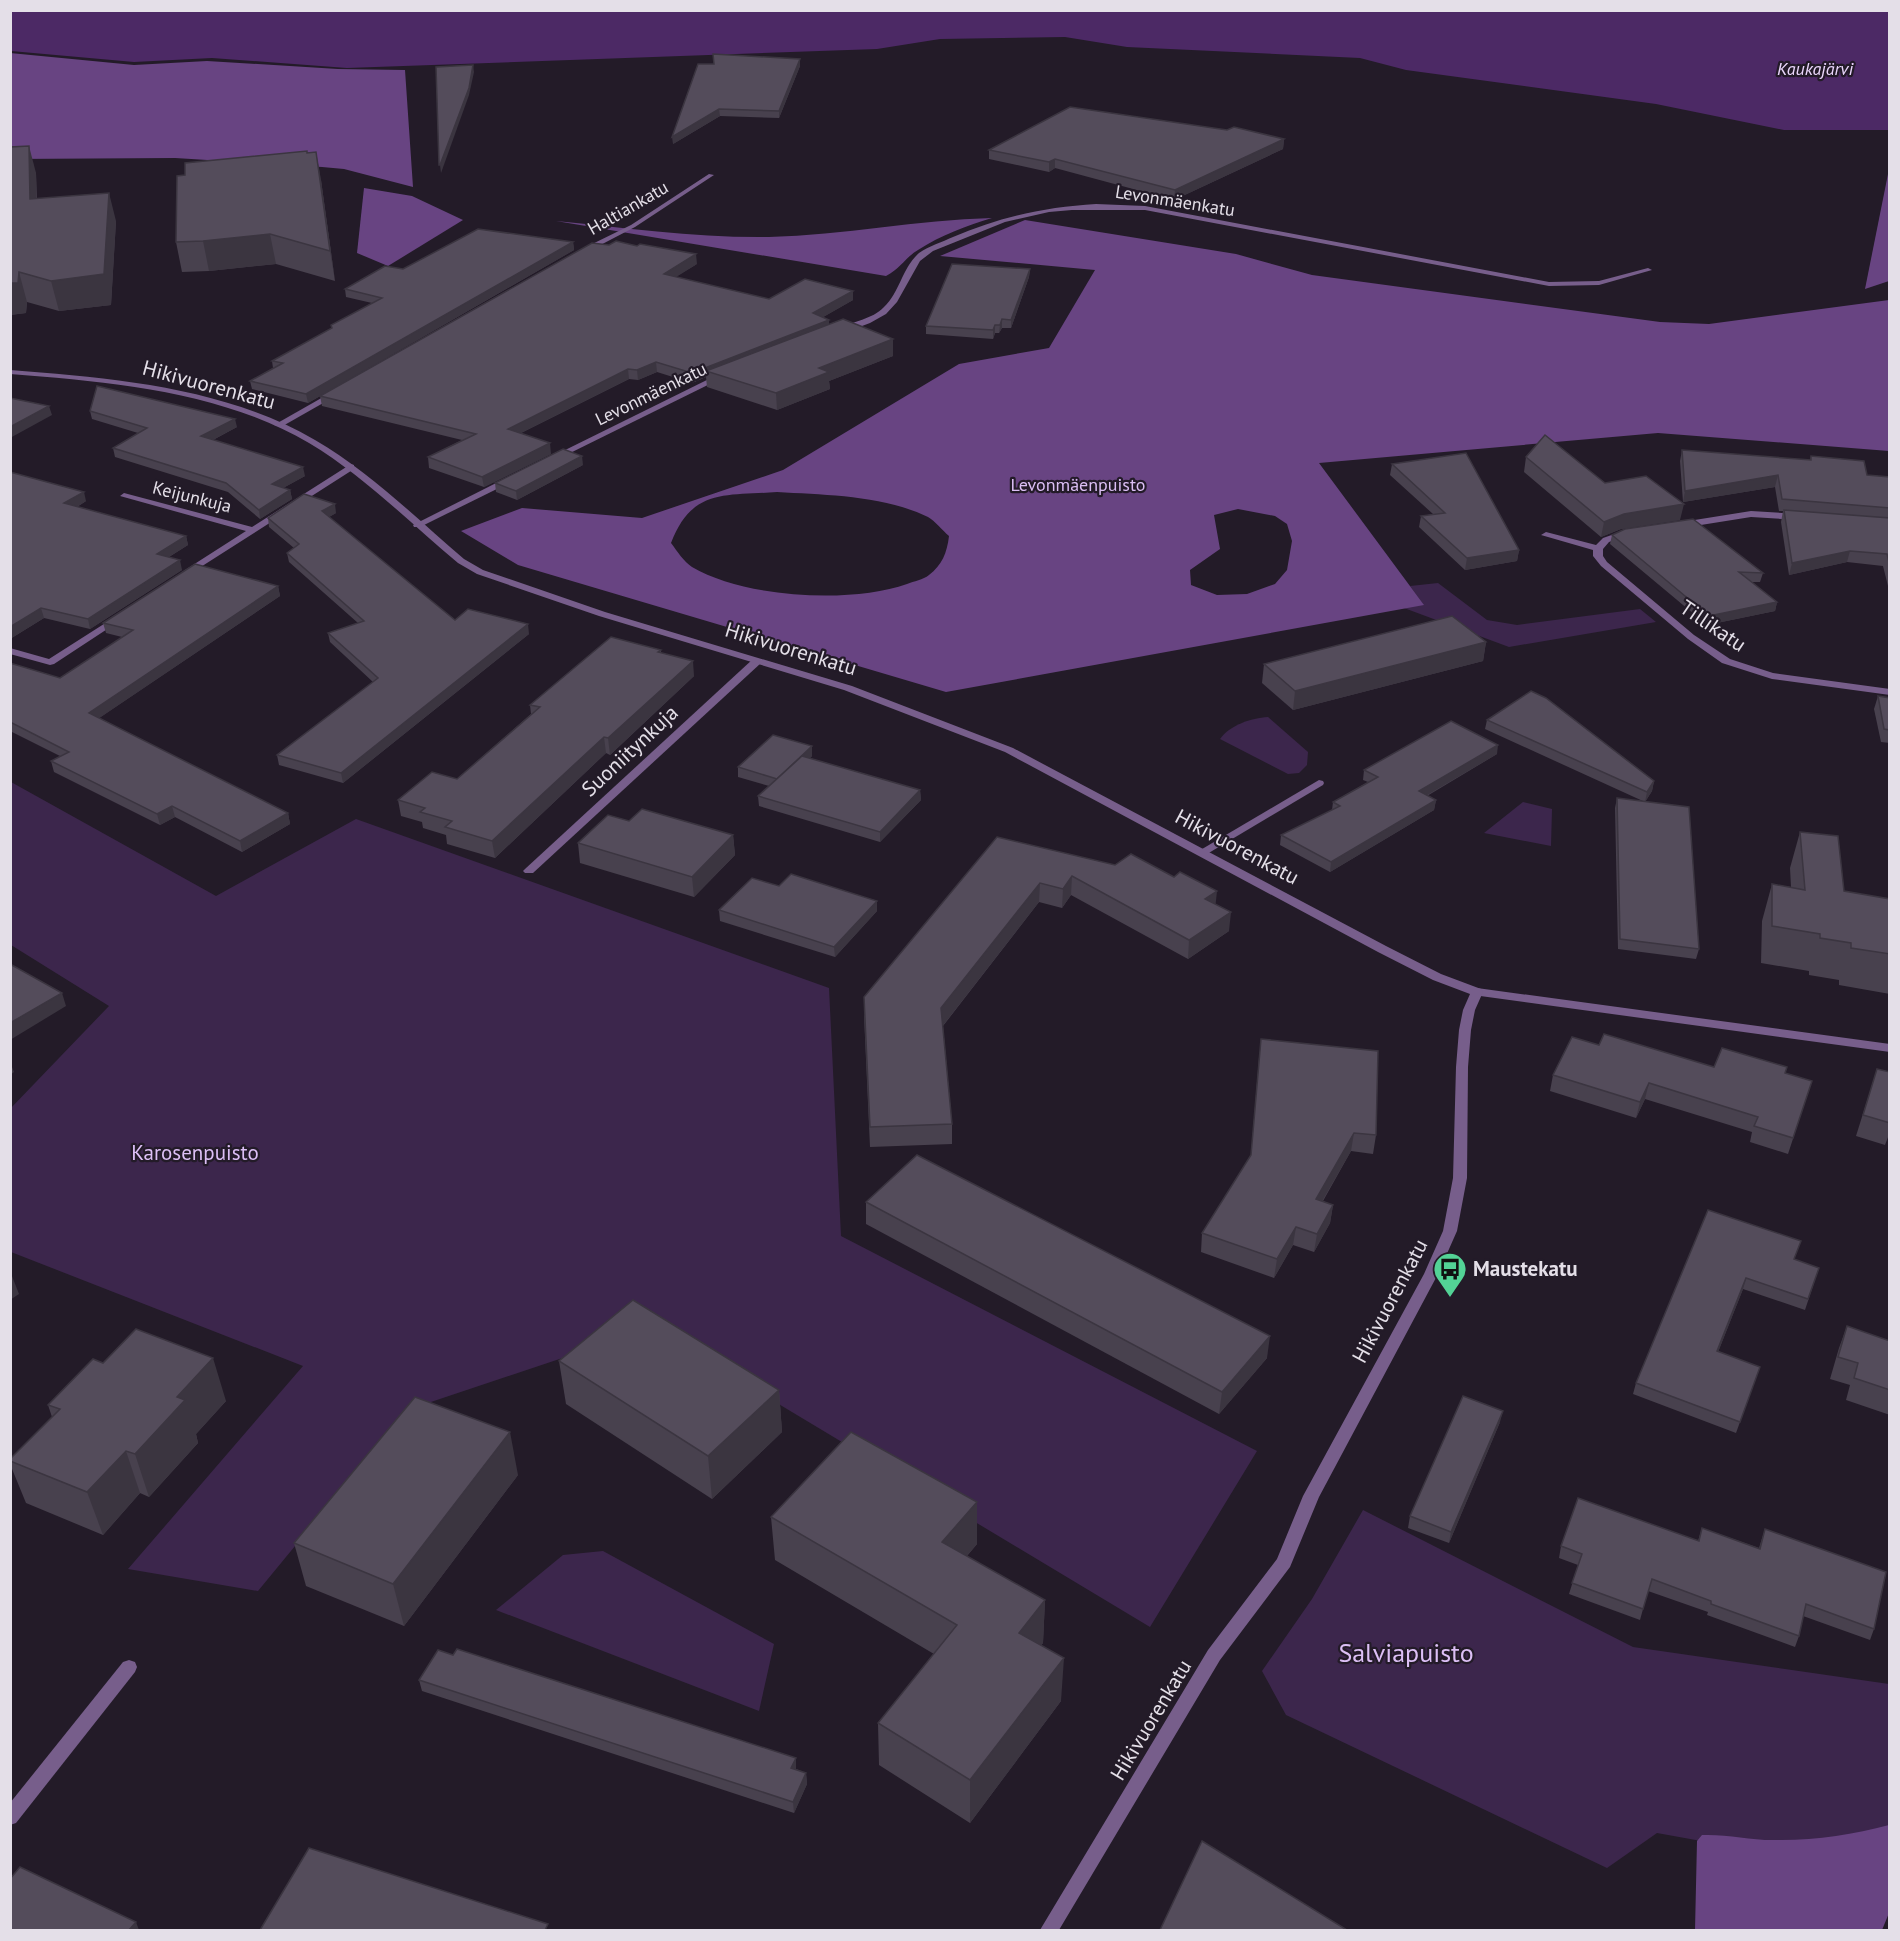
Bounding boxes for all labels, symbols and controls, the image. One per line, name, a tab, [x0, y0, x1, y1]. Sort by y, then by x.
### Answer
water label: Kaukajärvi	[1777, 57, 1854, 80]
street label: Haltiankatu	[583, 175, 672, 240]
street label: Levonmäenkatu	[1114, 180, 1237, 221]
street label: Hikivuorenkatu	[140, 354, 278, 415]
street label: Levonmäenkatu	[591, 357, 710, 430]
park label: Levonmäenpuisto	[1011, 473, 1145, 496]
street label: Keijunkuja	[150, 476, 234, 517]
street label: Tillikatu	[1675, 594, 1752, 657]
street label: Hikivuorenkatu	[722, 616, 860, 681]
street label: Suoniitynkuja	[576, 699, 684, 802]
street label: Hikivuorenkatu	[1171, 803, 1304, 890]
park label: Karosenpuisto	[131, 1139, 259, 1166]
street label: Hikivuorenkatu	[1346, 1234, 1433, 1367]
bus stop icon: Maustekatu	[1432, 1251, 1468, 1298]
place label: Maustekatu	[1473, 1255, 1578, 1282]
park label: Salviapuisto	[1338, 1636, 1474, 1669]
street label: Hikivuorenkatu	[1104, 1654, 1197, 1785]

